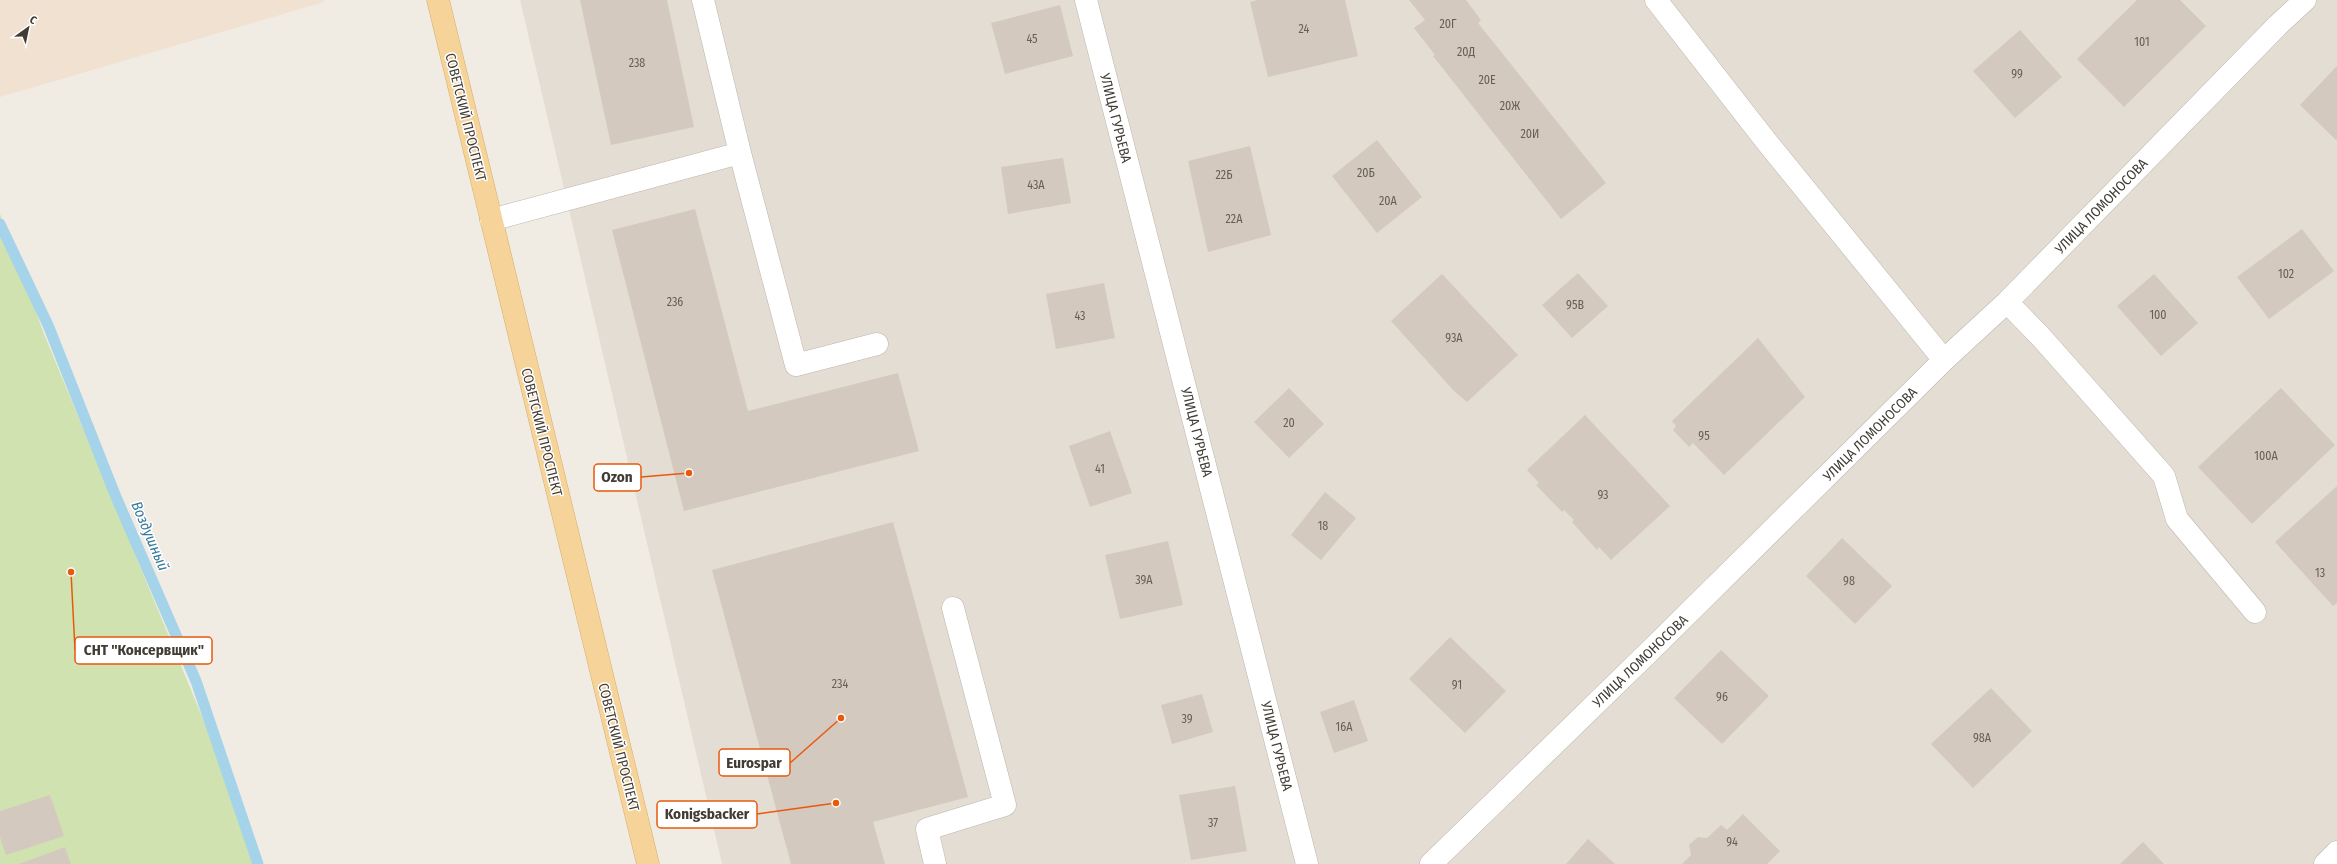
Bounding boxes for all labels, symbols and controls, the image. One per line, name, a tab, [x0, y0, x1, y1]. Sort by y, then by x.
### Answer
north arrow	[8, 8, 48, 48]
text: С	[27, 13, 39, 27]
house number: 20Г	[1439, 17, 1457, 31]
house number: 24	[1299, 22, 1310, 36]
house number: 45	[1026, 32, 1038, 46]
house number: 101	[2134, 35, 2150, 49]
house number: 20Д	[1457, 45, 1475, 59]
street label: СОВЕТСКИЙ ПРОСПЕКТ	[441, 51, 490, 183]
house number: 238	[629, 56, 645, 70]
house number: 99	[2011, 67, 2023, 81]
street label: УЛИЦА ГУРЬЕВА	[1096, 71, 1135, 165]
house number: 20Е	[1478, 73, 1496, 87]
house number: 20Ж	[1500, 99, 1520, 113]
house number: 20И	[1521, 127, 1539, 141]
street label: УЛИЦА ЛОМОНОСОВА	[2051, 155, 2152, 258]
house number: 20Б	[1357, 166, 1375, 180]
house number: 22Б	[1216, 168, 1232, 182]
house number: 43А	[1027, 178, 1045, 192]
house number: 20А	[1379, 194, 1398, 208]
house number: 22А	[1226, 212, 1243, 226]
house number: 102	[2278, 267, 2294, 281]
house number: 236	[667, 295, 683, 309]
house number: 95В	[1566, 298, 1584, 312]
house number: 100	[2149, 308, 2167, 322]
house number: 43	[1074, 309, 1086, 323]
house number: 93А	[1445, 331, 1463, 345]
street label: СОВЕТСКИЙ ПРОСПЕКТ	[517, 366, 566, 498]
street label: УЛИЦА ЛОМОНОСОВА	[1819, 383, 1921, 486]
street label: УЛИЦА ГУРЬЕВА	[1177, 385, 1216, 479]
house number: 20	[1283, 416, 1295, 430]
house number: 95	[1698, 429, 1710, 443]
house number: 100А	[2254, 449, 2278, 463]
house number: 41	[1095, 462, 1105, 476]
callout: Ozon	[594, 464, 641, 491]
text: Ozon	[601, 468, 633, 486]
house number: 93	[1597, 488, 1609, 502]
water label: Воздушный	[127, 499, 173, 574]
house number: 18	[1318, 519, 1328, 533]
house number: 13	[2315, 566, 2325, 580]
house number: 39А	[1135, 573, 1153, 587]
house number: 98	[1843, 574, 1855, 588]
street label: УЛИЦА ЛОМОНОСОВА	[1589, 611, 1692, 712]
callout: СНТ "Консервщик"	[75, 637, 212, 664]
text: СНТ "Консервщик"	[84, 641, 204, 659]
house number: 234	[832, 677, 848, 691]
house number: 91	[1452, 678, 1462, 692]
street label: СОВЕТСКИЙ ПРОСПЕКТ	[594, 681, 643, 813]
house number: 96	[1716, 690, 1728, 704]
street label: УЛИЦА ГУРЬЕВА	[1257, 699, 1296, 793]
house number: 39	[1181, 712, 1193, 726]
house number: 16А	[1336, 720, 1353, 734]
house number: 98А	[1973, 731, 1992, 745]
callout: Eurospar	[719, 749, 790, 776]
text: Eurospar	[726, 754, 782, 772]
callout: Konigsbacker	[657, 801, 757, 828]
text: Konigsbacker	[665, 805, 750, 823]
house number: 37	[1208, 816, 1218, 830]
house number: 94	[1726, 835, 1738, 849]

